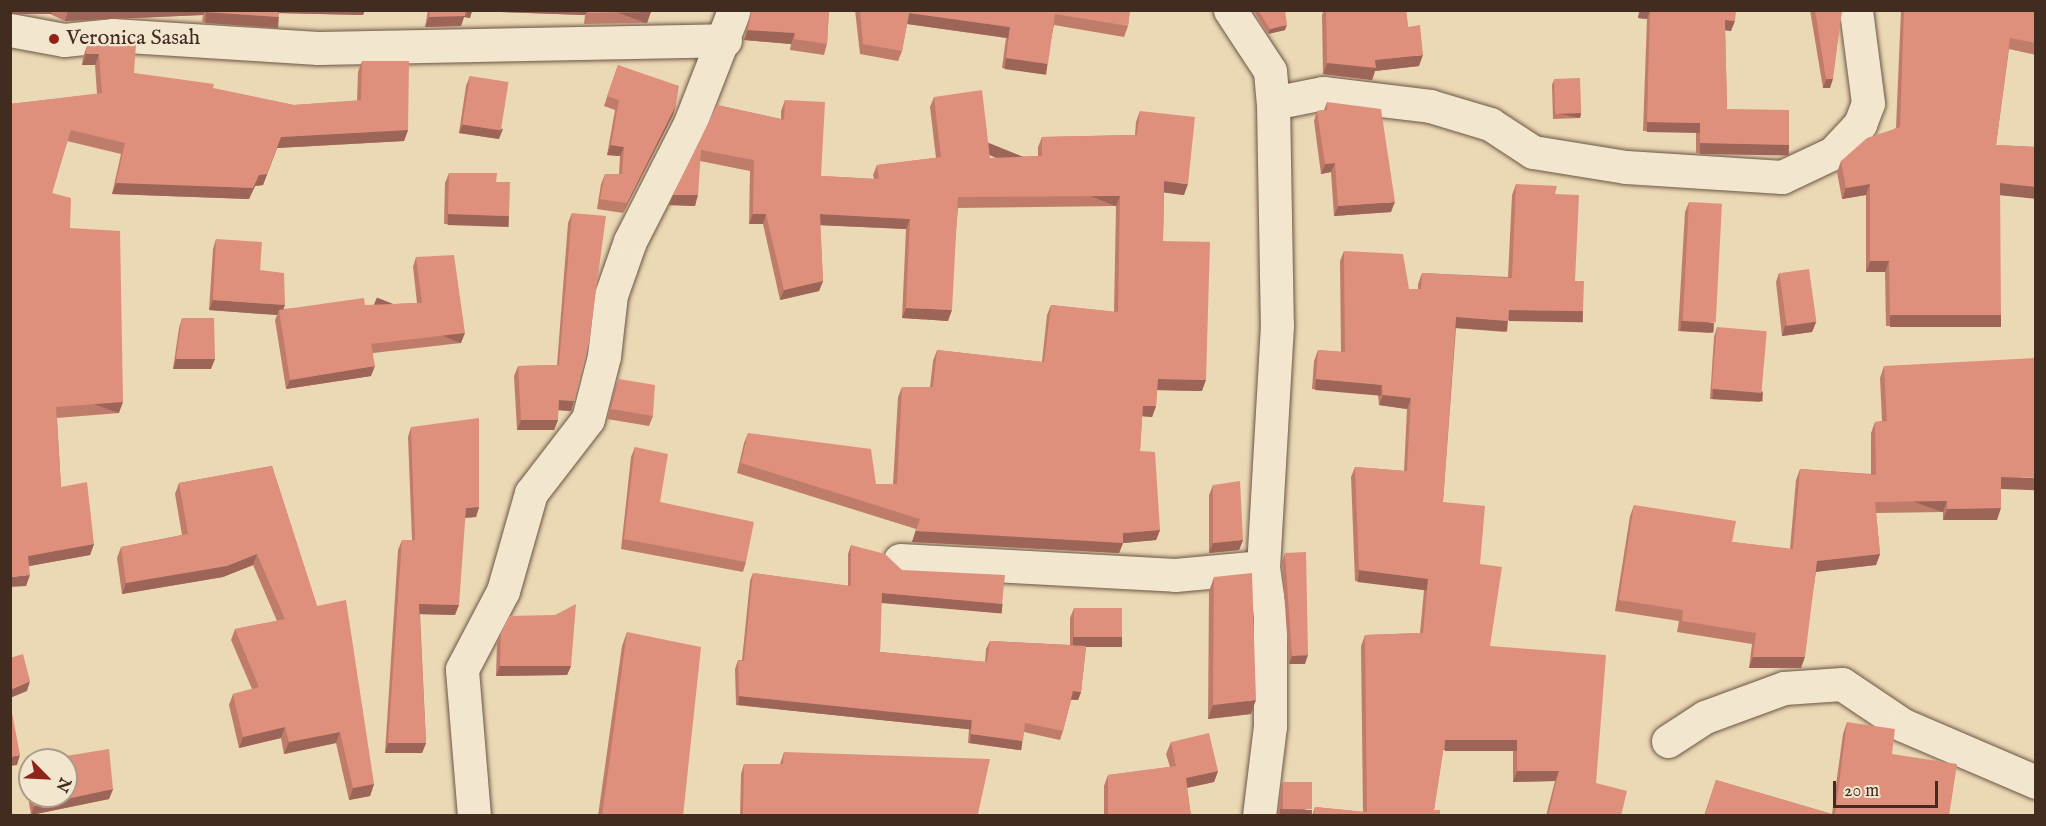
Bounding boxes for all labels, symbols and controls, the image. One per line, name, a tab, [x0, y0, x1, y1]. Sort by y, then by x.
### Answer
place label: Veronica Sasah	[66, 26, 200, 52]
marker: Veronica Sasah	[47, 32, 61, 46]
north arrow	[18, 748, 78, 808]
scale bar	[1836, 769, 1941, 807]
text: N	[51, 774, 75, 795]
text: 20 m	[1844, 780, 1879, 803]

